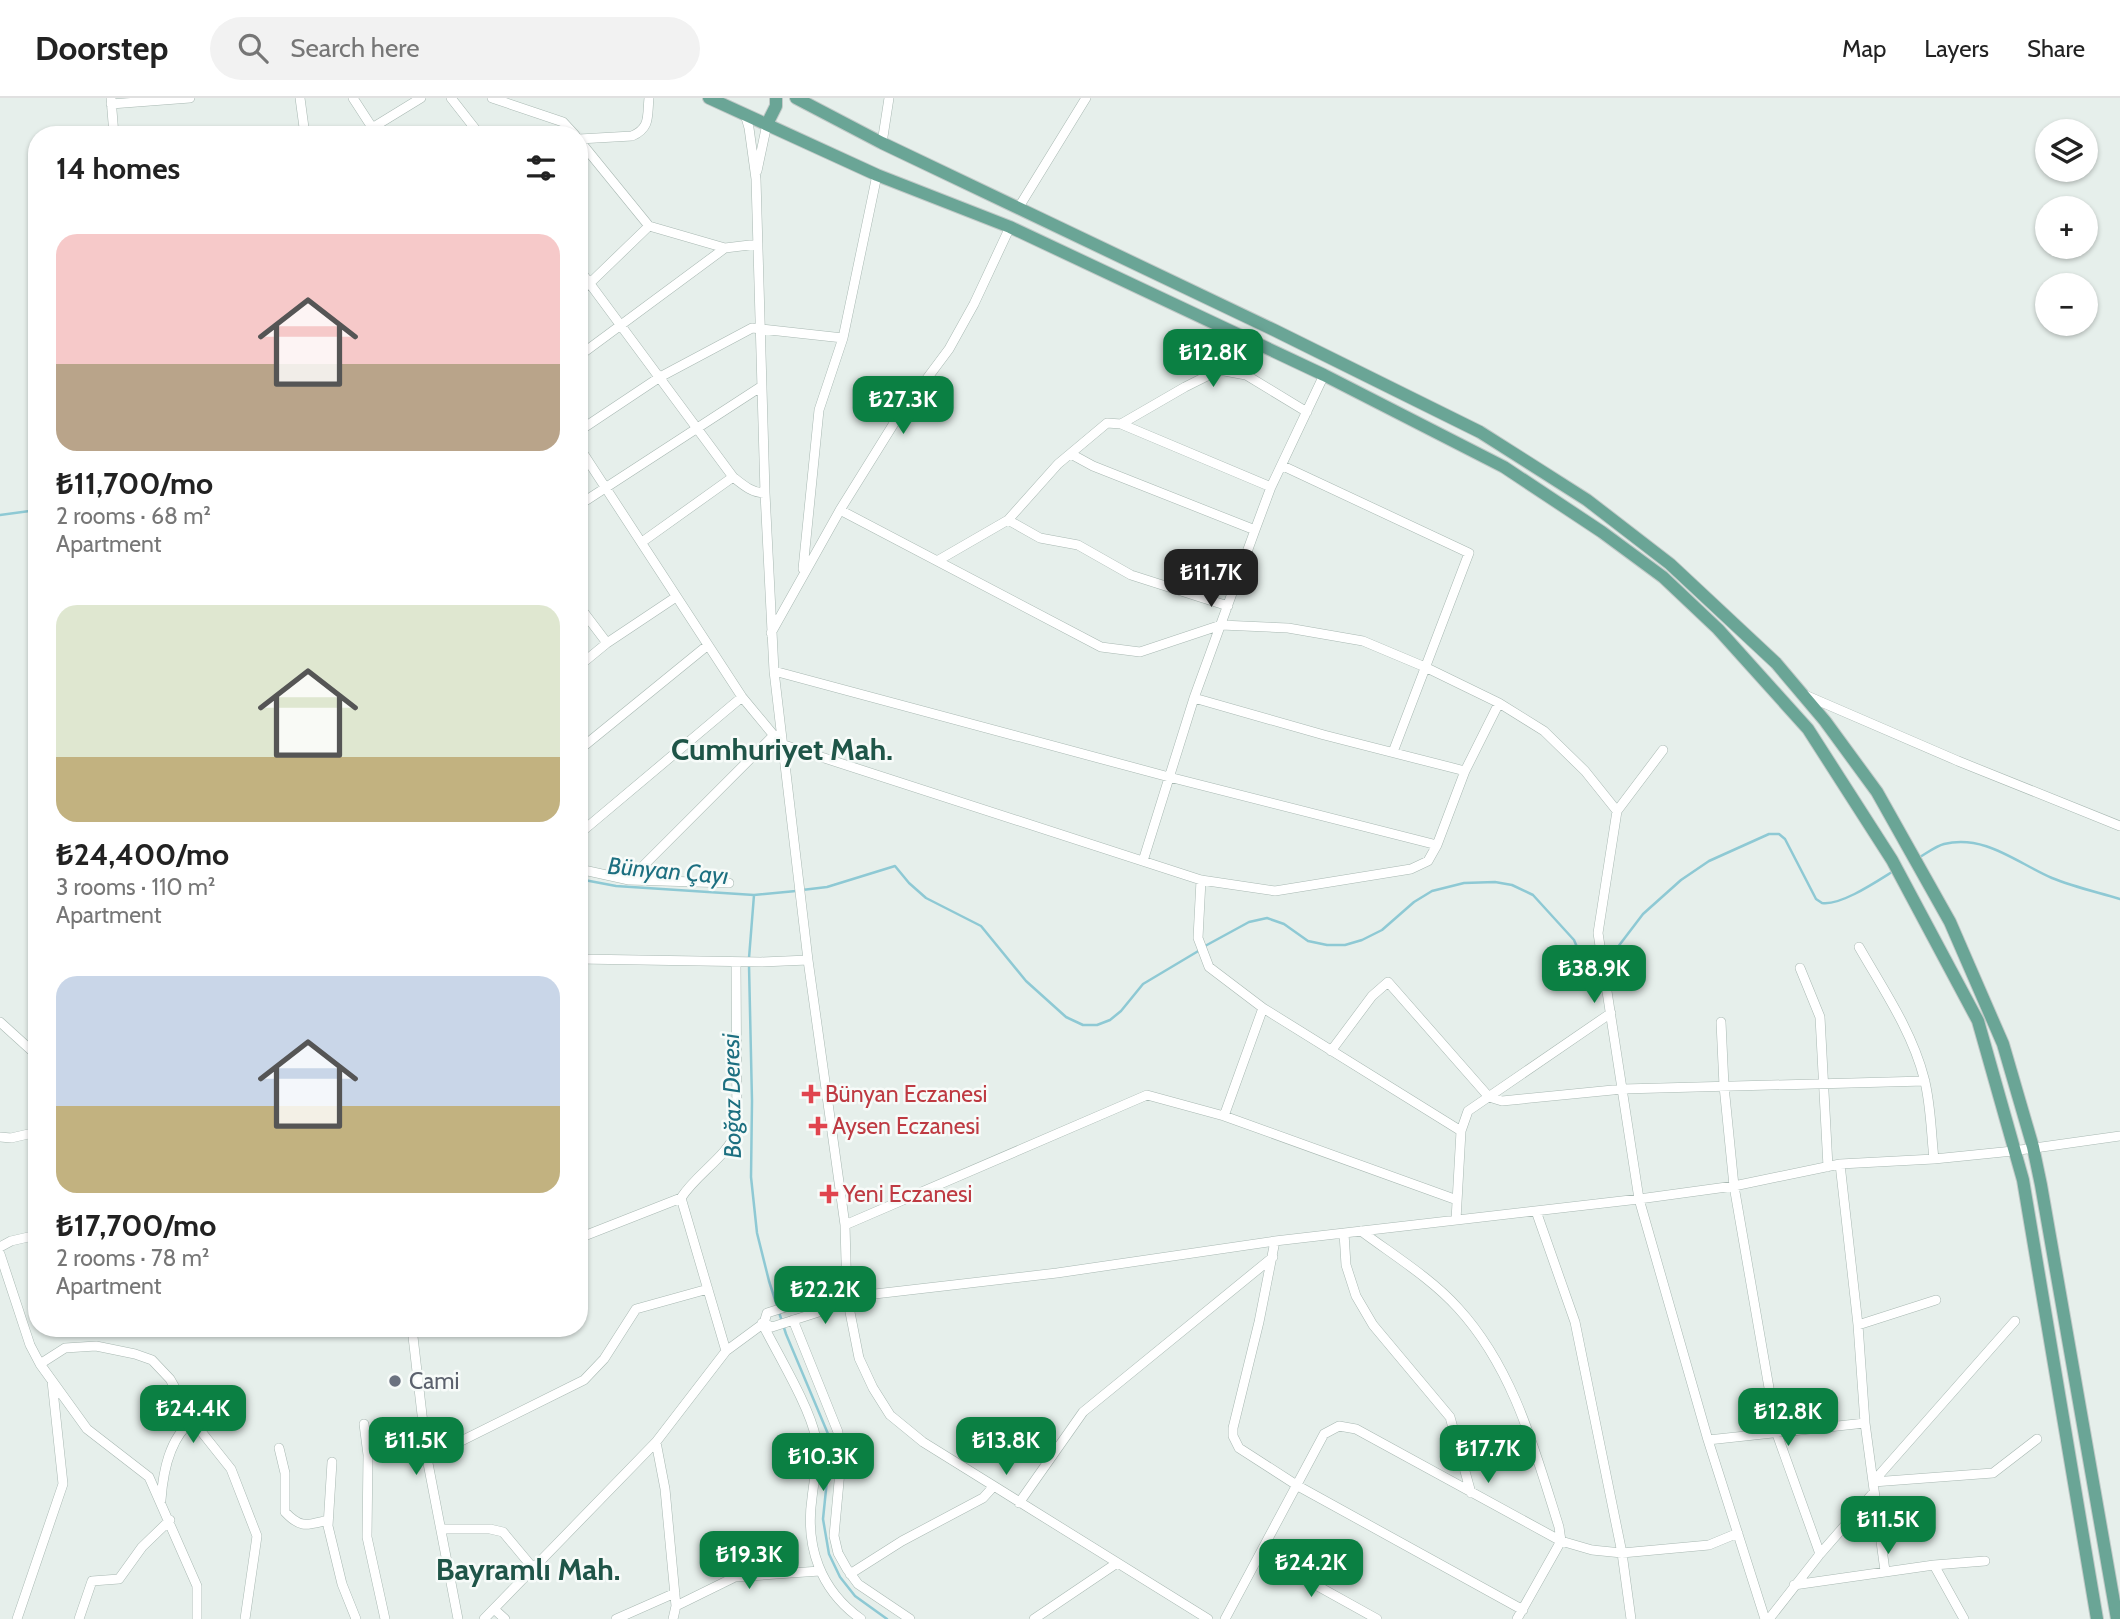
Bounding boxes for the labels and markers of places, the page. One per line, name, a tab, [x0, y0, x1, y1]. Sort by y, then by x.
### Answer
pin: ₺12.8K	[1156, 330, 1270, 389]
pin: ₺27.3K	[846, 376, 960, 436]
pin: ₺11.7K	[1154, 550, 1268, 609]
pin: ₺38.9K	[1537, 946, 1651, 1005]
place label: Bünyan Eczanesi	[825, 1080, 987, 1108]
marker: Bünyan Eczanesi	[803, 1086, 819, 1102]
place label: Aysen Eczanesi	[832, 1112, 980, 1140]
marker: Aysen Eczanesi	[810, 1118, 826, 1134]
place label: Yeni Eczanesi	[842, 1180, 973, 1208]
marker: Yeni Eczanesi	[821, 1186, 837, 1202]
pin: ₺22.2K	[768, 1266, 882, 1326]
place label: Cami	[409, 1367, 459, 1395]
marker: Cami	[387, 1373, 403, 1389]
pin: ₺24.4K	[136, 1386, 250, 1445]
pin: ₺12.8K	[1731, 1388, 1845, 1448]
pin: ₺11.5K	[359, 1418, 473, 1477]
pin: ₺13.8K	[949, 1418, 1063, 1477]
pin: ₺17.7K	[1431, 1426, 1545, 1485]
pin: ₺10.3K	[766, 1434, 880, 1493]
pin: ₺11.5K	[1831, 1496, 1945, 1556]
pin: ₺19.3K	[692, 1532, 806, 1591]
pin: ₺24.2K	[1254, 1540, 1368, 1599]

